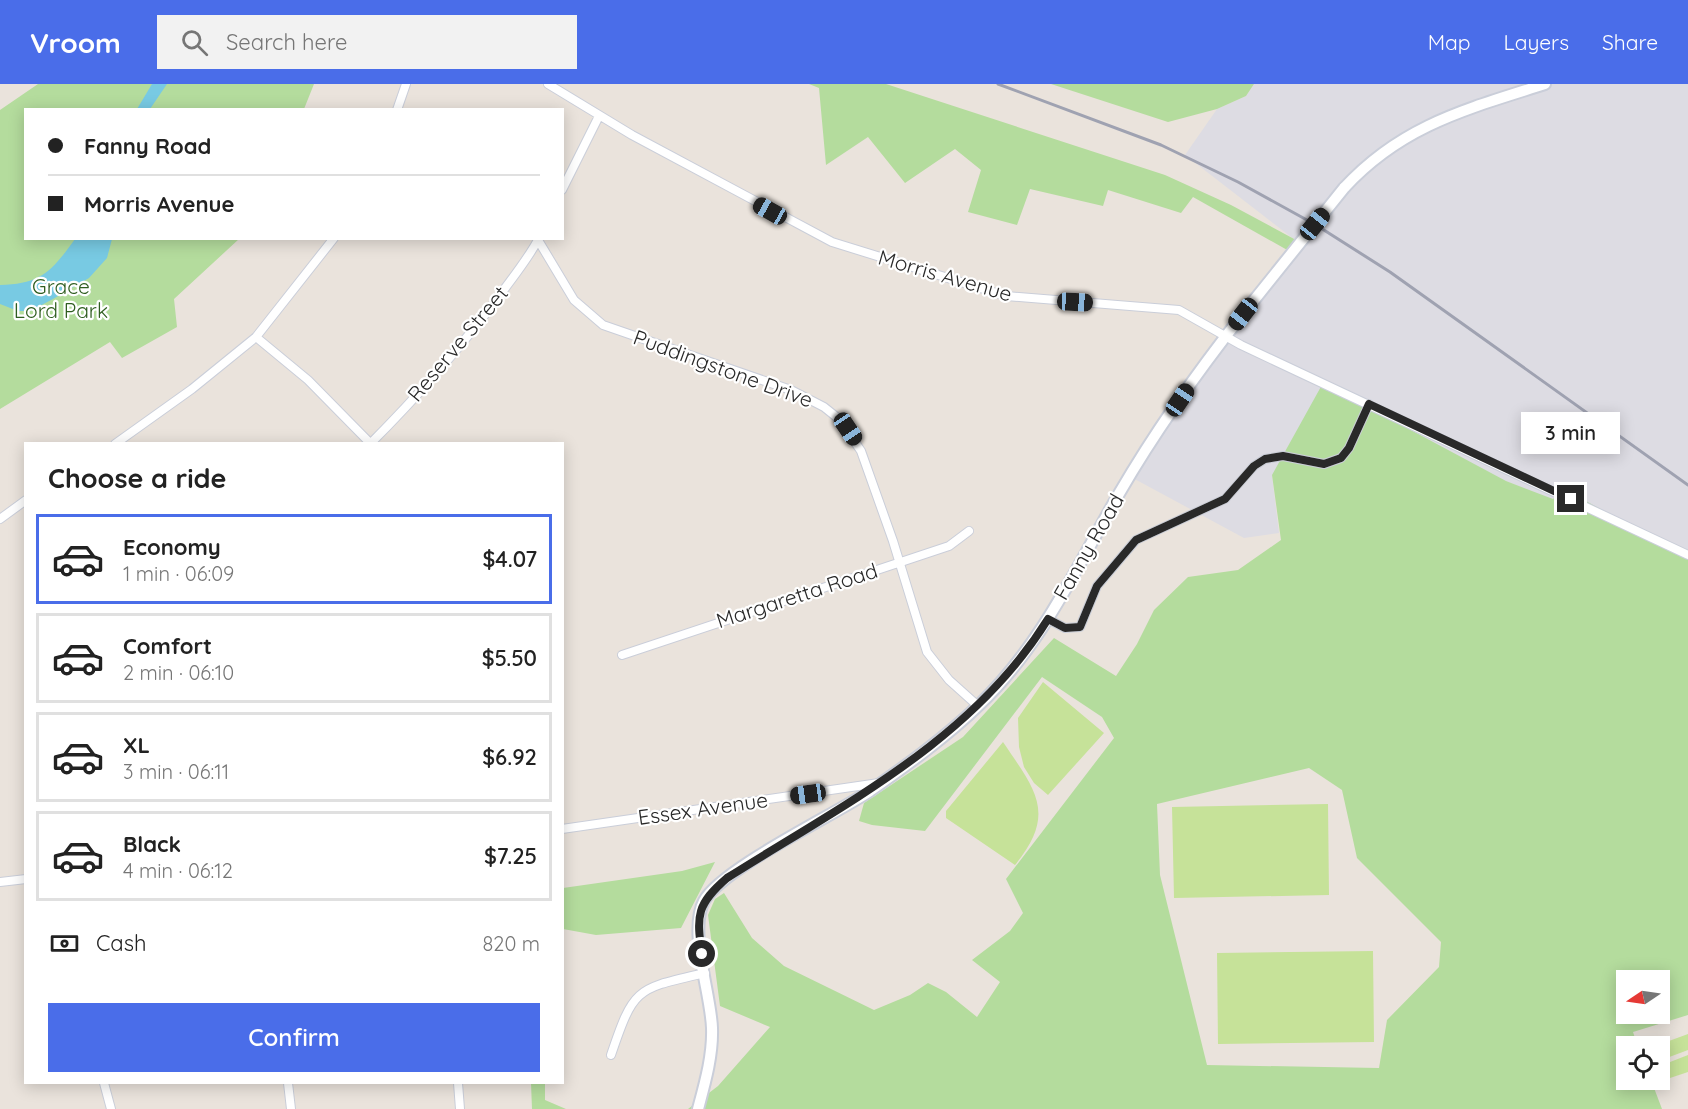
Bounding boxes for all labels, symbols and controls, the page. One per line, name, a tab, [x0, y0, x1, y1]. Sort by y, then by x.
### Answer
search box	[157, 15, 577, 69]
text: Vroom	[30, 25, 121, 60]
icon: search	[178, 26, 211, 59]
text: Search here	[226, 28, 347, 56]
text: Map	[1428, 29, 1471, 55]
text: Layers	[1504, 29, 1569, 55]
text: Share	[1602, 29, 1658, 55]
text: Fanny Road	[84, 132, 211, 160]
text: Morris Avenue	[84, 190, 234, 218]
car	[750, 194, 790, 228]
car	[1297, 204, 1333, 244]
street label: Morris Avenue	[875, 244, 1015, 307]
park label: Grace Lord Park	[14, 273, 108, 323]
street label: Reserve Street	[401, 280, 513, 406]
car	[1057, 292, 1093, 312]
car	[1225, 294, 1261, 334]
street label: Puddingstone Drive	[630, 323, 817, 413]
car	[1162, 380, 1198, 420]
car	[830, 409, 866, 449]
callout: 3 min	[1522, 412, 1620, 454]
text: 3 min	[1545, 420, 1596, 445]
text: Choose a ride	[48, 461, 226, 495]
route end	[1557, 485, 1584, 512]
street label: Fanny Road	[1047, 489, 1129, 604]
icon: car	[51, 532, 105, 586]
text: Economy	[123, 533, 221, 561]
text: $4.07	[482, 545, 537, 573]
street label: Margaretta Road	[713, 557, 881, 633]
text: 1 min · 06:09	[123, 561, 234, 586]
icon: car	[51, 631, 105, 685]
text: Comfort	[123, 632, 212, 660]
text: $5.50	[482, 644, 537, 672]
text: 2 min · 06:10	[123, 660, 234, 685]
icon: car	[51, 730, 105, 784]
text: XL	[123, 731, 150, 759]
text: $6.92	[482, 743, 537, 771]
text: 3 min · 06:11	[123, 759, 229, 784]
car	[789, 783, 827, 805]
street label: Essex Avenue	[636, 786, 770, 830]
icon: car	[51, 829, 105, 883]
text: Black	[123, 830, 181, 858]
text: $7.25	[484, 842, 537, 870]
text: 4 min · 06:12	[123, 858, 233, 883]
icon: cash	[48, 927, 81, 960]
text: Cash	[96, 929, 147, 957]
text: 820 m	[483, 931, 540, 956]
route start	[688, 940, 715, 967]
north arrow	[1616, 970, 1670, 1024]
map controls	[1616, 970, 1670, 1090]
button: Confirm	[48, 1003, 540, 1072]
button: locate	[1616, 1036, 1670, 1090]

